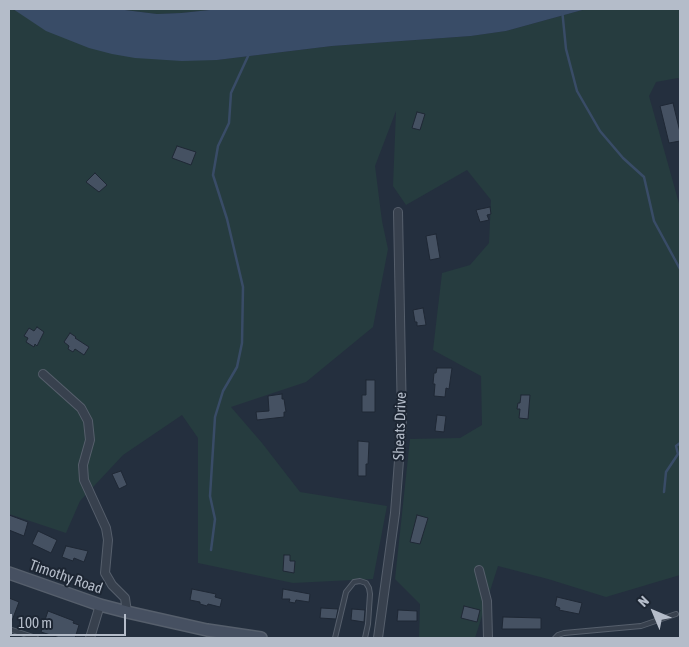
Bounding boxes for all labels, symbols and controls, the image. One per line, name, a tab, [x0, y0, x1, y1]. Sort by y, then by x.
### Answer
street label: Sheats Drive	[390, 392, 410, 460]
street label: Timothy Road	[27, 556, 105, 598]
north arrow	[629, 587, 679, 637]
text: N	[635, 593, 652, 610]
scale bar	[12, 604, 129, 636]
text: 100 m	[18, 614, 52, 631]

